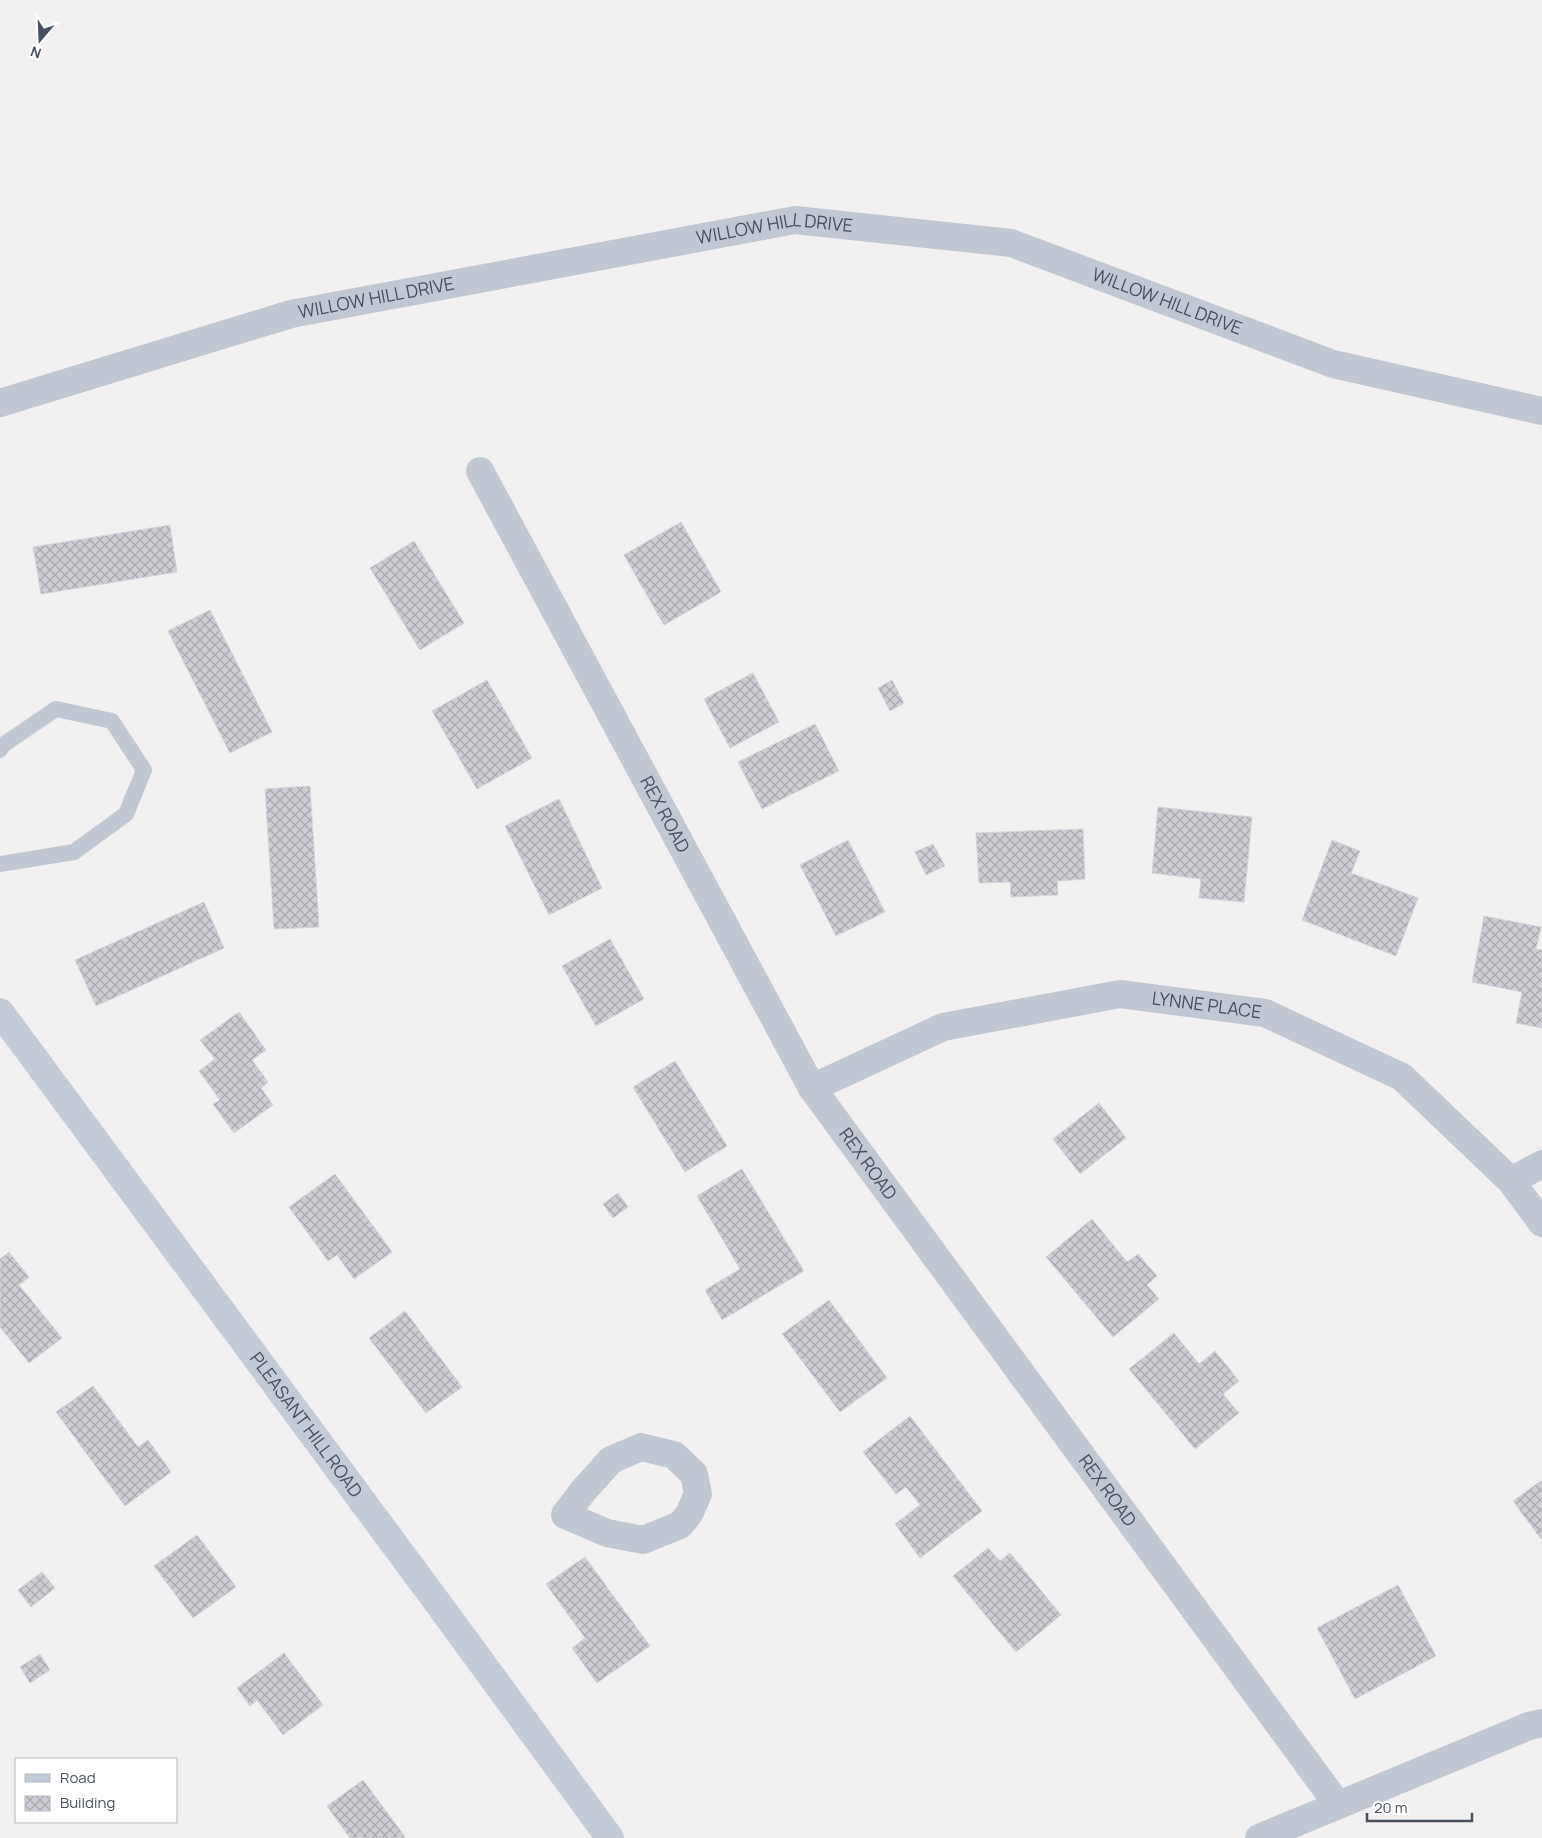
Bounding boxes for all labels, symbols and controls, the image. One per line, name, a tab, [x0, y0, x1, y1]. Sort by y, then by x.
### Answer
north arrow	[15, 15, 65, 65]
text: N	[28, 42, 43, 63]
street label: WILLOW HILL DRIVE	[694, 207, 854, 249]
street label: WILLOW HILL DRIVE	[1089, 262, 1246, 340]
street label: WILLOW HILL DRIVE	[296, 271, 456, 323]
street label: REX ROAD	[635, 771, 696, 856]
street label: LYNNE PLACE	[1151, 985, 1263, 1023]
street label: REX ROAD	[834, 1123, 903, 1204]
street label: PLEASANT HILL ROAD	[245, 1347, 369, 1502]
street label: REX ROAD	[1074, 1449, 1143, 1531]
legend	[15, 1758, 178, 1823]
text: Road	[60, 1767, 96, 1788]
scale bar	[1367, 1790, 1472, 1822]
text: Building	[60, 1792, 115, 1813]
text: 20 m	[1374, 1797, 1407, 1818]

